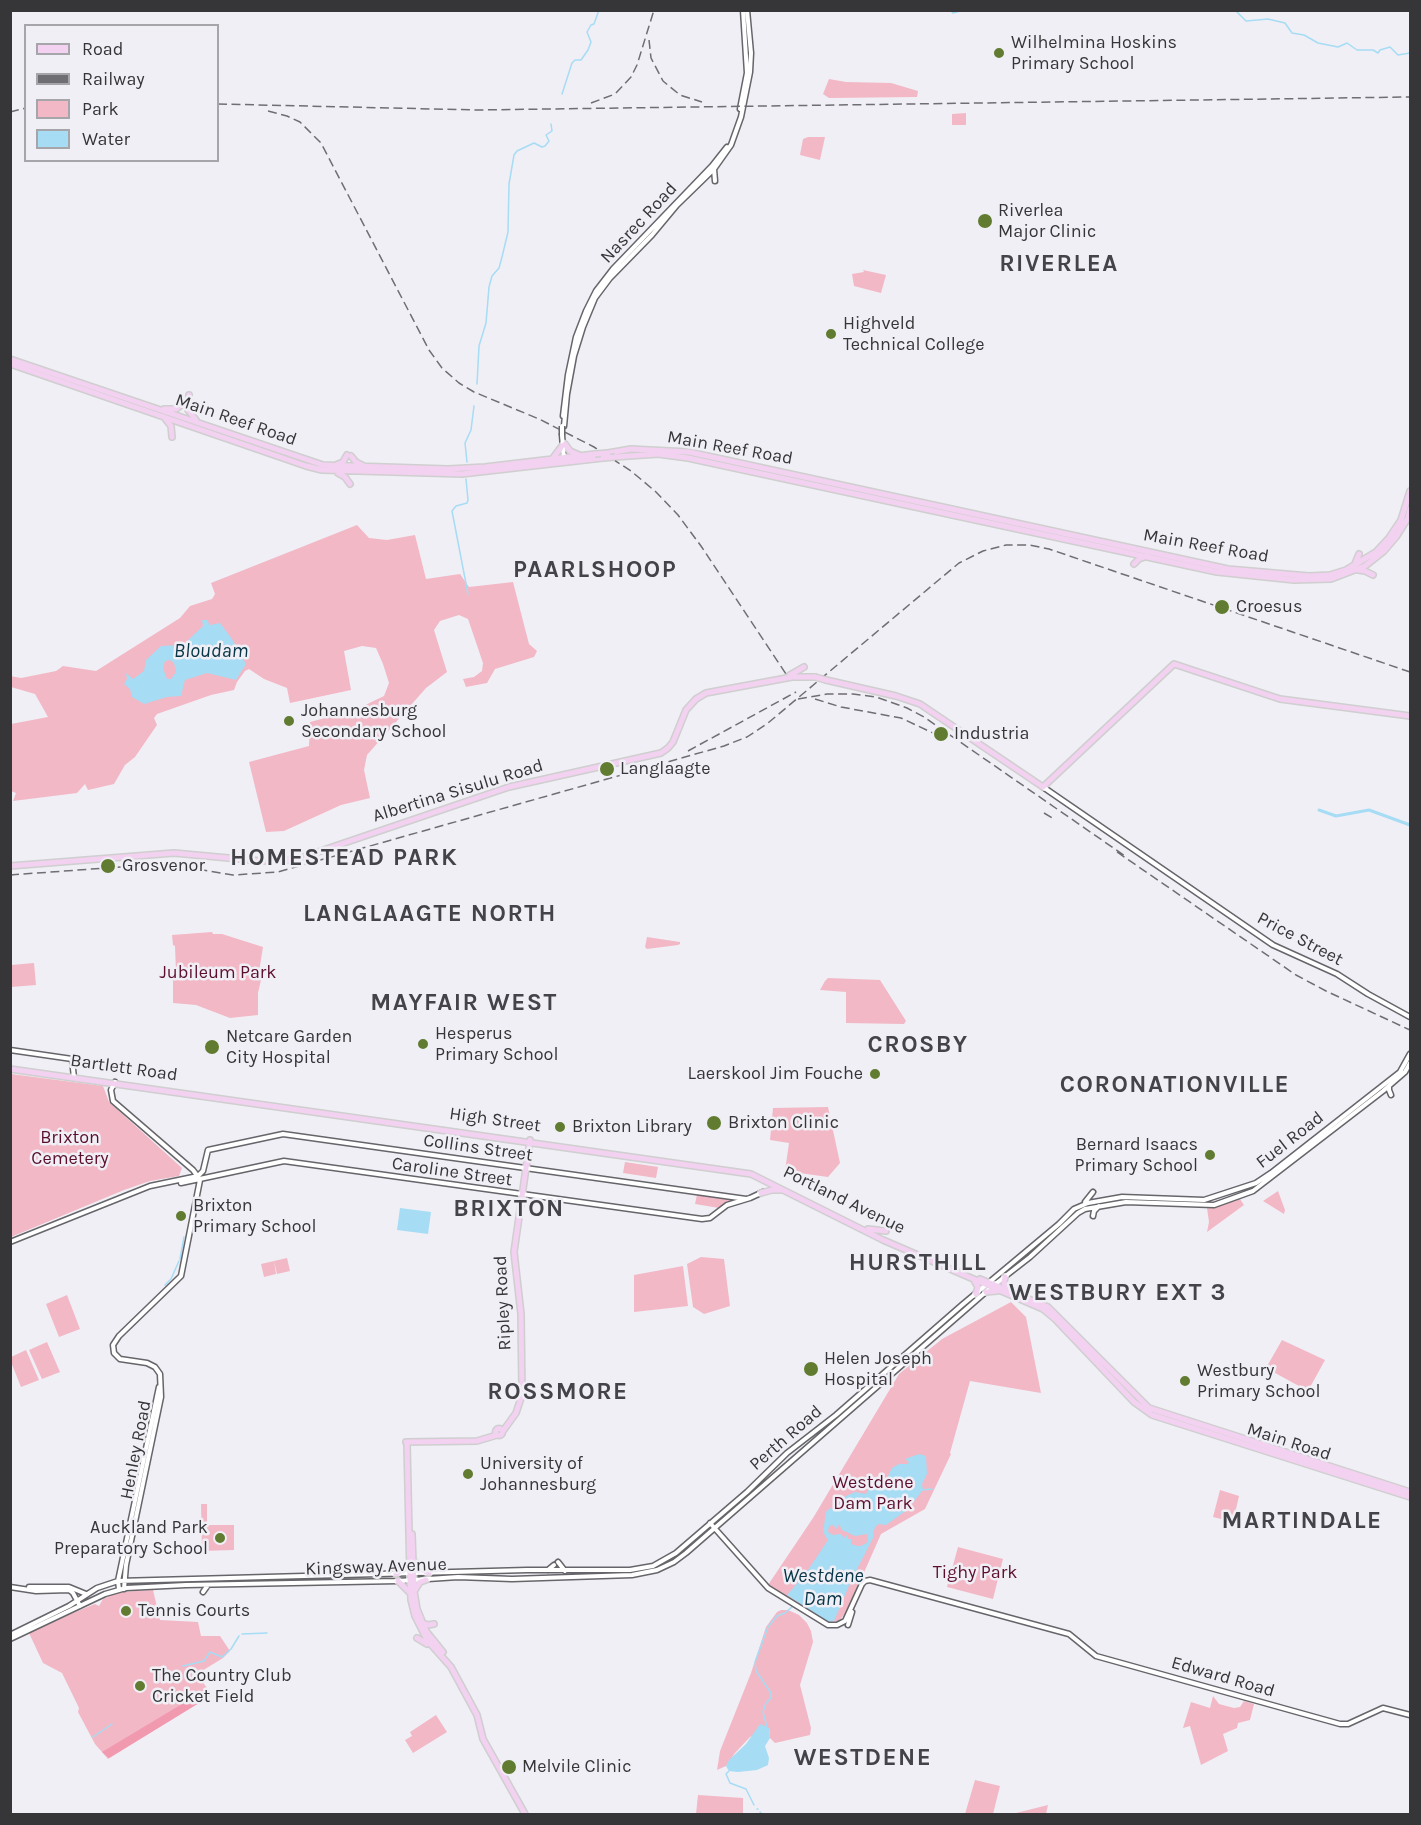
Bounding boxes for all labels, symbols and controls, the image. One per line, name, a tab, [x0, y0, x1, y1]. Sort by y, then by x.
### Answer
legend	[24, 24, 219, 162]
place label: Wilhelmina Hoskins Primary School	[1011, 32, 1177, 74]
text: Road	[82, 38, 123, 60]
marker: Wilhelmina Hoskins Primary School	[992, 46, 1006, 60]
text: Railway	[82, 68, 145, 90]
text: Park	[82, 98, 119, 120]
text: Water	[82, 128, 130, 150]
street label: Nasrec Road	[596, 178, 682, 268]
place label: Riverlea Major Clinic	[998, 200, 1096, 242]
marker: Riverlea Major Clinic	[976, 212, 994, 230]
district label: RIVERLEA	[999, 250, 1119, 278]
place label: Highveld Technical College	[843, 313, 984, 356]
marker: Highveld Technical College	[824, 327, 838, 341]
street label: Main Reef Road	[172, 389, 300, 451]
street label: Main Reef Road	[666, 426, 794, 470]
street label: Main Reef Road	[1142, 524, 1270, 568]
district label: PAARLSHOOP	[513, 556, 677, 584]
place label: Croesus	[1236, 596, 1302, 618]
marker: Croesus	[1213, 598, 1231, 616]
water label: Bloudam	[174, 639, 248, 663]
place label: Johannesburg Secondary School	[301, 700, 447, 742]
marker: Johannesburg Secondary School	[282, 714, 296, 728]
place label: Industria	[954, 723, 1029, 745]
marker: Industria	[932, 725, 950, 743]
street label: Albertina Sisulu Road	[370, 755, 546, 827]
place label: Langlaagte	[620, 758, 710, 780]
marker: Langlaagte	[598, 760, 616, 778]
district label: HOMESTEAD PARK	[230, 844, 458, 872]
place label: Grosvenor	[122, 855, 205, 877]
marker: Grosvenor	[99, 857, 117, 875]
district label: LANGLAAGTE NORTH	[303, 900, 557, 928]
street label: Price Street	[1253, 907, 1347, 971]
park label: Jubileum Park	[159, 962, 277, 984]
district label: MAYFAIR WEST	[370, 989, 558, 1017]
place label: Hesperus Primary School	[435, 1023, 558, 1066]
place label: Netcare Garden City Hospital	[226, 1026, 352, 1068]
district label: CROSBY	[868, 1031, 968, 1059]
marker: Hesperus Primary School	[416, 1037, 430, 1051]
marker: Netcare Garden City Hospital	[203, 1038, 221, 1056]
street label: Bartlett Road	[69, 1050, 179, 1086]
place label: Laerskool Jim Fouche	[688, 1063, 863, 1085]
marker: Laerskool Jim Fouche	[868, 1067, 882, 1081]
district label: CORONATIONVILLE	[1060, 1071, 1290, 1099]
street label: High Street	[448, 1103, 542, 1137]
street label: Fuel Road	[1252, 1107, 1328, 1173]
place label: Brixton Clinic	[728, 1112, 839, 1134]
marker: Brixton Clinic	[705, 1114, 723, 1132]
place label: Brixton Library	[572, 1116, 692, 1138]
marker: Brixton Library	[553, 1120, 567, 1134]
park label: Brixton Cemetery	[31, 1127, 109, 1170]
street label: Collins Street	[422, 1130, 534, 1166]
place label: Bernard Isaacs Primary School	[1075, 1134, 1198, 1176]
marker: Bernard Isaacs Primary School	[1203, 1148, 1217, 1162]
street label: Caroline Street	[390, 1153, 514, 1191]
street label: Portland Avenue	[779, 1161, 909, 1239]
place label: Brixton Primary School	[193, 1195, 316, 1238]
district label: BRIXTON	[453, 1195, 565, 1223]
marker: Brixton Primary School	[174, 1209, 188, 1223]
district label: HURSTHILL	[849, 1249, 987, 1277]
street label: Ripley Road	[490, 1255, 516, 1351]
district label: WESTBURY EXT 3	[1009, 1279, 1227, 1307]
place label: Helen Joseph Hospital	[824, 1348, 932, 1390]
marker: Helen Joseph Hospital	[802, 1360, 820, 1378]
place label: Westbury Primary School	[1197, 1360, 1320, 1402]
marker: Westbury Primary School	[1178, 1374, 1192, 1388]
district label: ROSSMORE	[487, 1378, 629, 1406]
street label: Henley Road	[116, 1399, 156, 1501]
street label: Perth Road	[745, 1401, 827, 1475]
street label: Main Road	[1244, 1418, 1334, 1466]
place label: University of Johannesburg	[480, 1453, 596, 1496]
marker: University of Johannesburg	[461, 1467, 475, 1481]
park label: Westdene Dam Park	[833, 1472, 913, 1514]
district label: MARTINDALE	[1221, 1507, 1383, 1535]
place label: Auckland Park Preparatory School	[54, 1517, 208, 1559]
marker: Auckland Park Preparatory School	[213, 1531, 227, 1545]
street label: Kingsway Avenue	[305, 1554, 447, 1580]
park label: Tighy Park	[933, 1562, 1017, 1584]
water label: Westdene Dam	[782, 1564, 864, 1611]
place label: Tennis Courts	[138, 1600, 250, 1622]
marker: Tennis Courts	[119, 1604, 133, 1618]
street label: Edward Road	[1169, 1652, 1277, 1702]
place label: The Country Club Cricket Field	[152, 1665, 292, 1708]
marker: The Country Club Cricket Field	[133, 1679, 147, 1693]
district label: WESTDENE	[794, 1744, 932, 1772]
place label: Melvile Clinic	[522, 1756, 631, 1778]
marker: Melvile Clinic	[500, 1758, 518, 1776]

